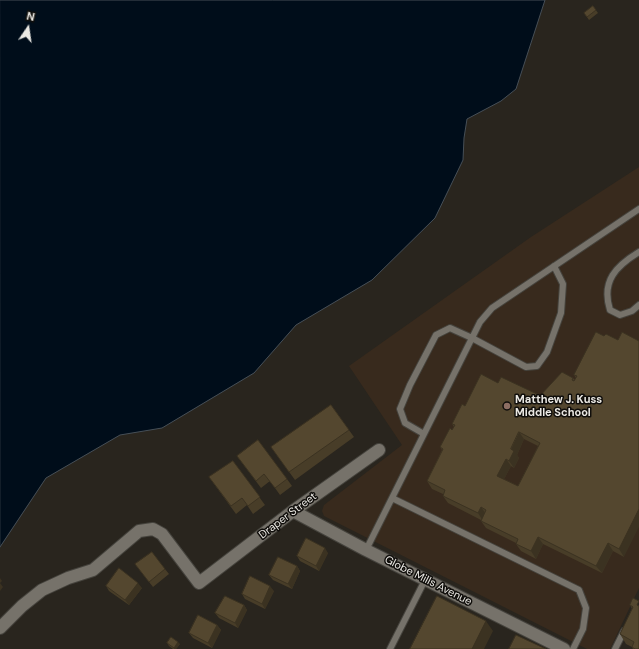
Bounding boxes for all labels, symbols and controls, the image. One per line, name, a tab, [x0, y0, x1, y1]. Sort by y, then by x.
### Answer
north arrow	[8, 8, 48, 48]
text: N	[25, 9, 36, 24]
place label: Matthew J. Kuss Middle School	[515, 393, 602, 419]
marker: Matthew J. Kuss Middle School	[502, 401, 512, 411]
street label: Draper Street	[257, 490, 319, 542]
street label: Globe Mills Avenue	[382, 553, 474, 609]

